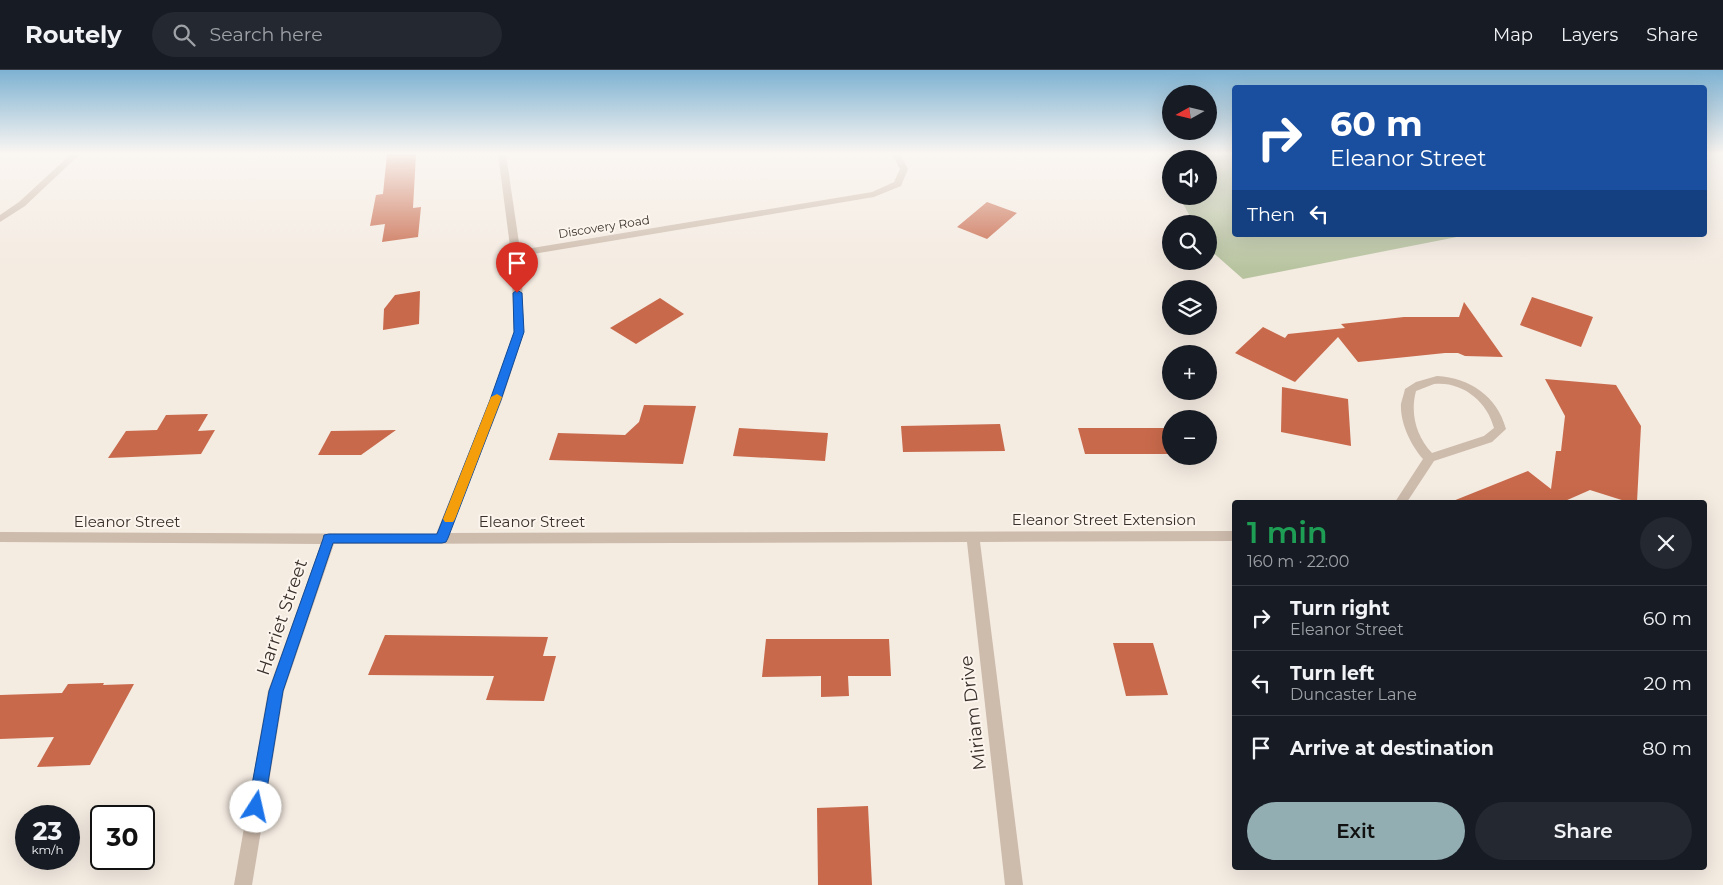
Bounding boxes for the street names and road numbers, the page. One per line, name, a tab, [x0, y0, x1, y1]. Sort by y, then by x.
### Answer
street label: Discovery Road	[557, 212, 651, 241]
street label: Eleanor Street Extension	[1012, 510, 1196, 529]
street label: Eleanor Street	[74, 512, 180, 531]
street label: Eleanor Street	[479, 512, 585, 531]
street label: Harriet Street	[252, 556, 312, 678]
street label: Miriam Drive	[955, 654, 991, 772]

